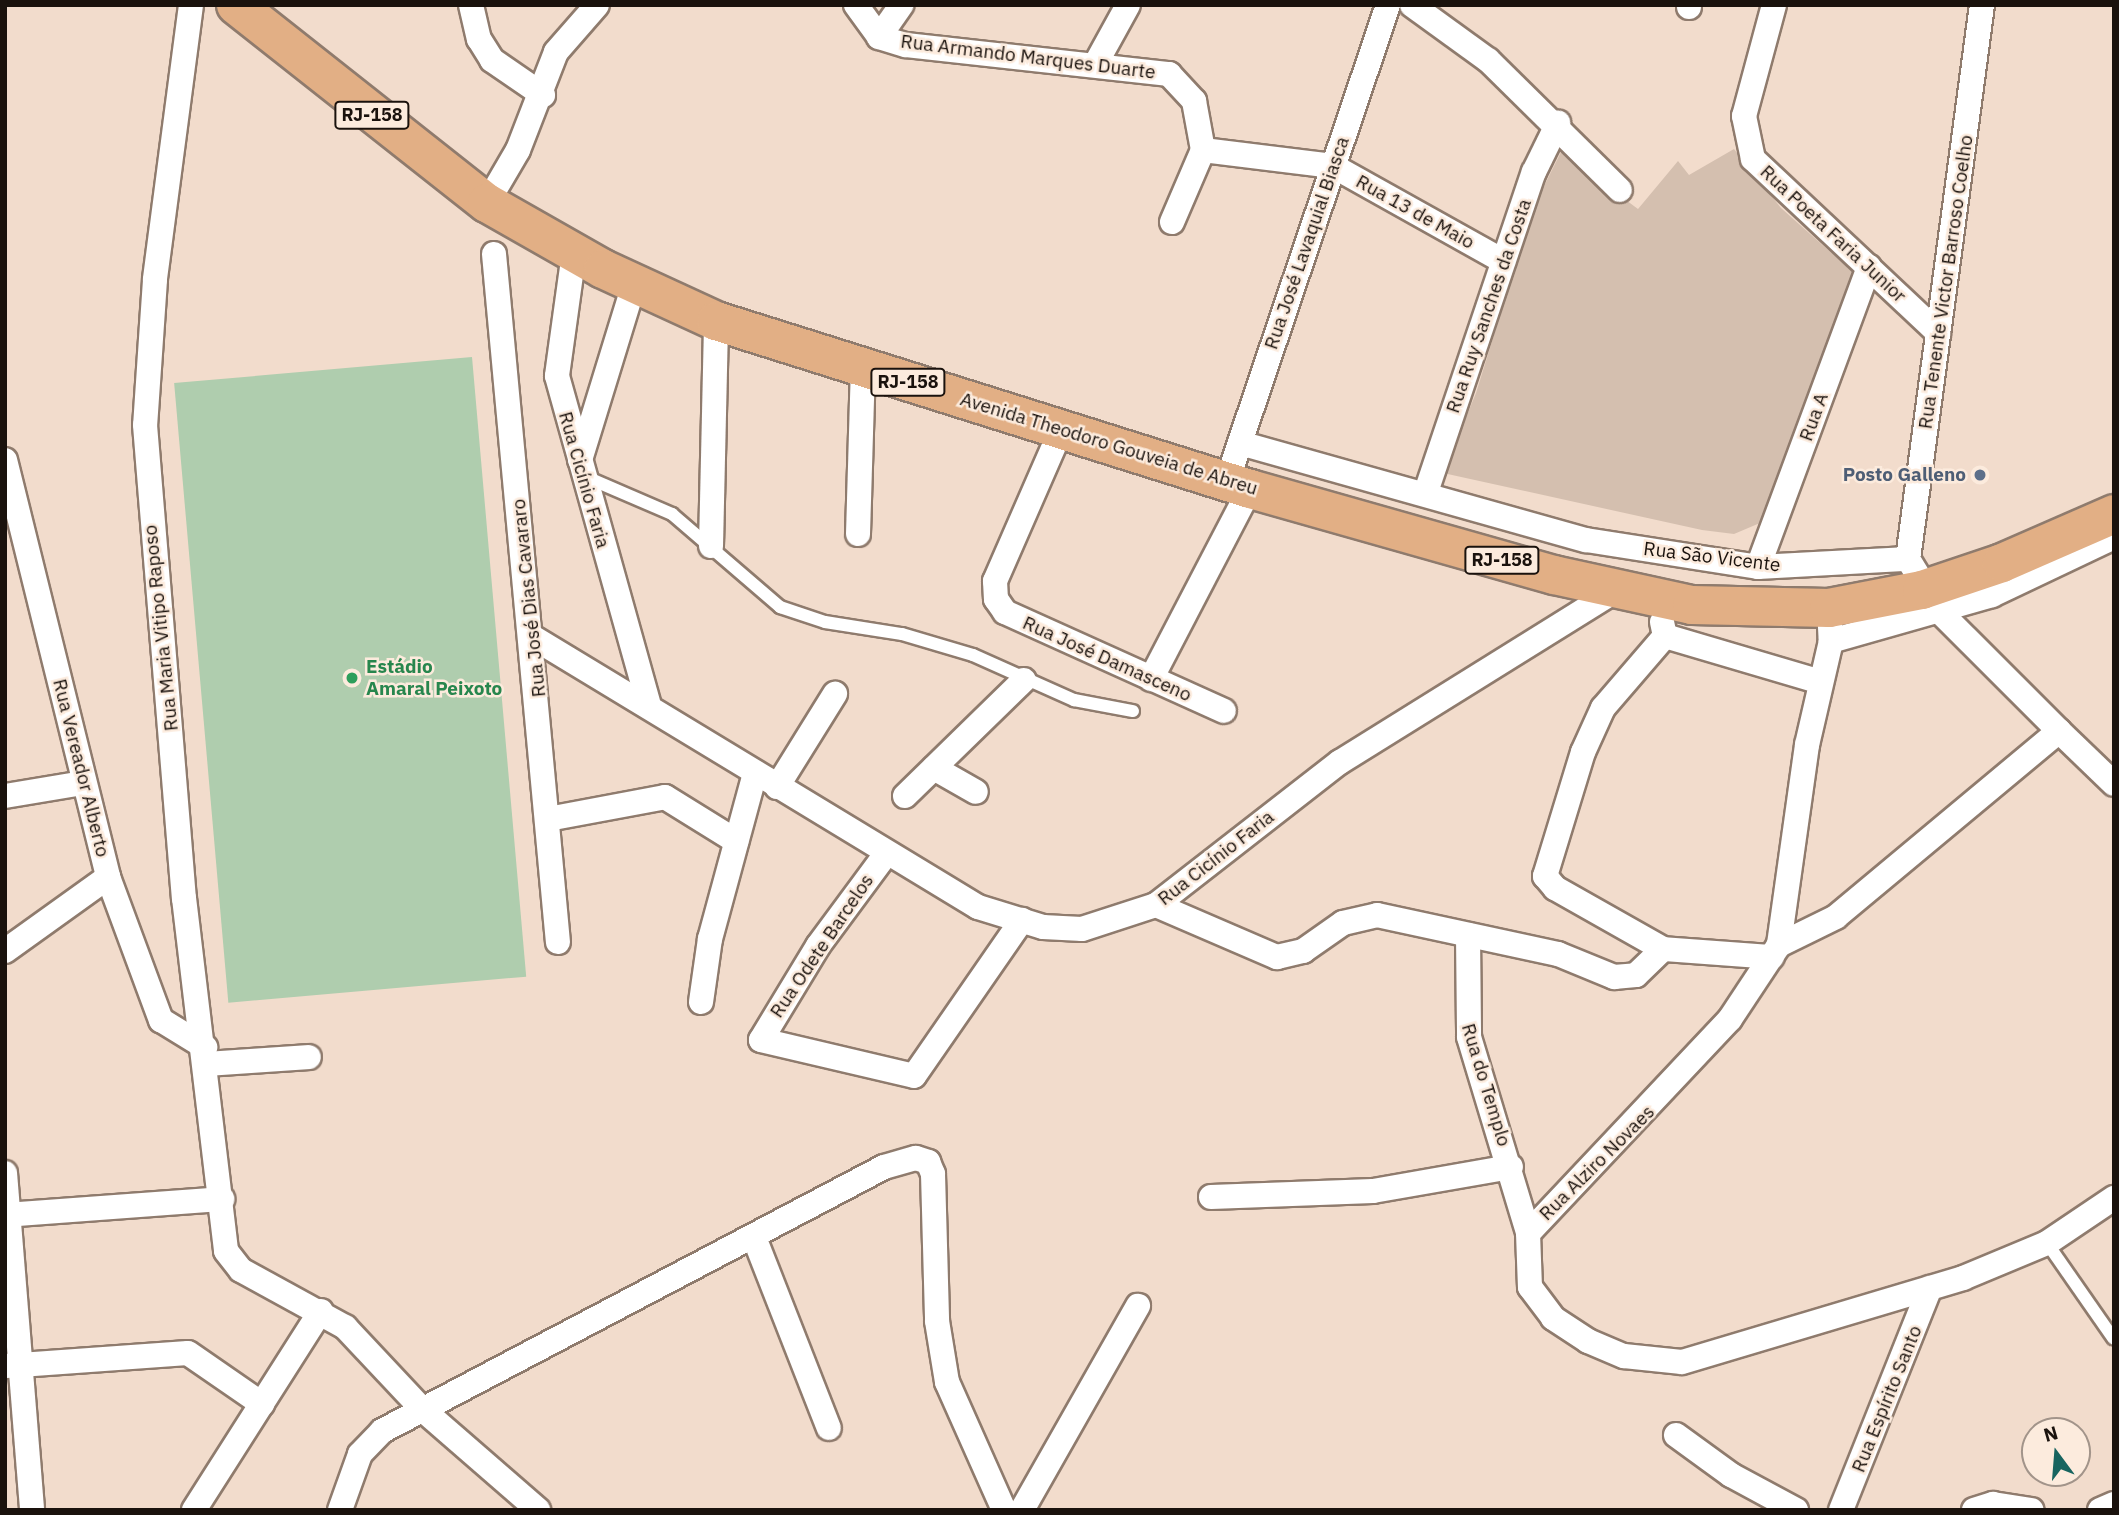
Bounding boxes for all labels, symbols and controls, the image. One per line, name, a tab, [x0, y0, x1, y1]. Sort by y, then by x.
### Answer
street label: Rua Armando Marques Duarte	[899, 30, 1157, 84]
road number: RJ-158	[334, 100, 410, 130]
street label: Rua José Lavaquial Biasca	[1260, 134, 1354, 352]
street label: Rua Tenente Victor Barroso Coelho	[1914, 134, 1978, 430]
street label: Rua Poeta Faria Junior	[1755, 161, 1911, 307]
street label: Rua 13 de Maio	[1352, 170, 1478, 254]
street label: Rua Ruy Sanches da Costa	[1442, 196, 1536, 416]
road number: RJ-158	[870, 368, 946, 396]
street label: Avenida Theodoro Gouveia de Abreu	[957, 388, 1261, 500]
street label: Rua A	[1795, 390, 1833, 444]
street label: Rua Cicínio Faria	[554, 409, 614, 551]
place label: Posto Galleno	[1843, 464, 1966, 486]
marker: Posto Galleno	[1972, 467, 1988, 483]
street label: Rua José Dias Cavararo	[507, 498, 551, 698]
street label: Rua Maria Vitipo Raposo	[139, 524, 183, 732]
street label: Rua São Vicente	[1642, 537, 1782, 577]
road number: RJ-158	[1464, 546, 1540, 574]
street label: Rua José Damasceno	[1019, 612, 1195, 706]
place label: Estádio Amaral Peixoto	[366, 656, 502, 700]
marker: Estádio Amaral Peixoto	[344, 670, 360, 686]
street label: Rua Vereador Alberto	[48, 677, 114, 859]
street label: Rua Cicínio Faria	[1153, 806, 1279, 910]
street label: Rua Odete Barcelos	[765, 870, 879, 1022]
street label: Rua do Templo	[1457, 1021, 1515, 1149]
street label: Rua Alziro Novaes	[1535, 1101, 1659, 1225]
street label: Rua Espírito Santo	[1847, 1322, 1927, 1476]
north arrow	[2021, 1417, 2091, 1487]
text: N	[2041, 1420, 2061, 1447]

